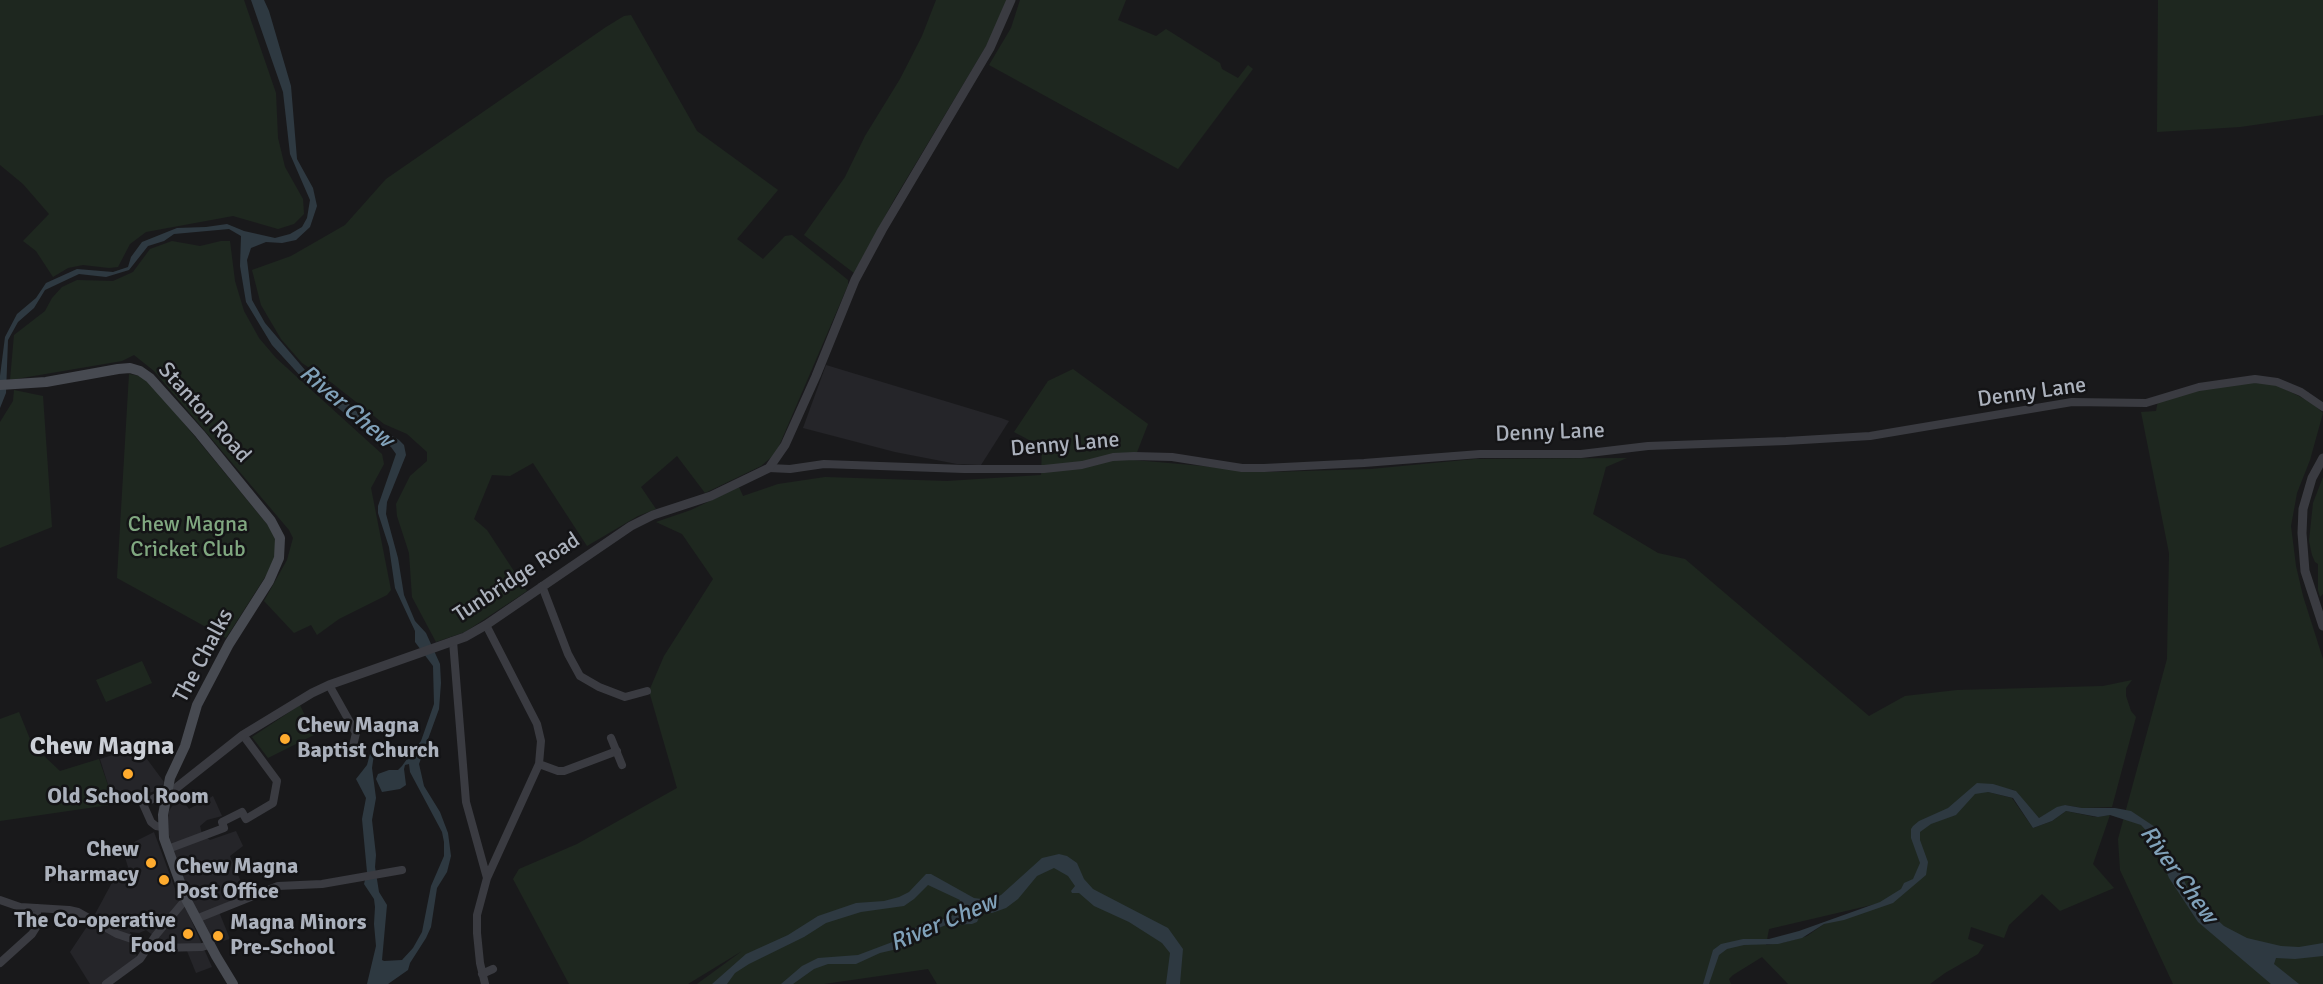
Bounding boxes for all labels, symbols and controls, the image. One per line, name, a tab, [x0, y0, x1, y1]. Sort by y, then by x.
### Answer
street label: Stanton Road	[152, 357, 256, 469]
water label: River Chew	[293, 359, 399, 455]
street label: Denny Lane	[1976, 372, 2088, 414]
street label: Denny Lane	[1495, 418, 1605, 448]
street label: Denny Lane	[1009, 427, 1121, 463]
park label: Chew Magna Cricket Club	[128, 512, 248, 564]
street label: Tunbridge Road	[449, 527, 585, 629]
street label: The Chalks	[168, 605, 240, 707]
place label: Chew Magna Baptist Church	[297, 713, 440, 764]
district label: Chew Magna	[30, 731, 174, 763]
marker: Chew Magna Baptist Church	[278, 732, 292, 746]
marker: Old School Room	[121, 767, 135, 781]
place label: Old School Room	[47, 784, 209, 810]
water label: River Chew	[2133, 820, 2223, 930]
place label: Chew Pharmacy	[44, 837, 139, 888]
place label: Chew Magna Post Office	[176, 854, 298, 906]
marker: Chew Pharmacy	[144, 856, 158, 870]
marker: Chew Magna Post Office	[157, 873, 171, 887]
water label: River Chew	[886, 887, 1002, 959]
place label: The Co-operative Food	[14, 908, 176, 960]
place label: Magna Minors Pre-School	[230, 910, 366, 962]
marker: The Co-operative Food	[181, 927, 195, 941]
marker: Magna Minors Pre-School	[211, 929, 225, 943]

